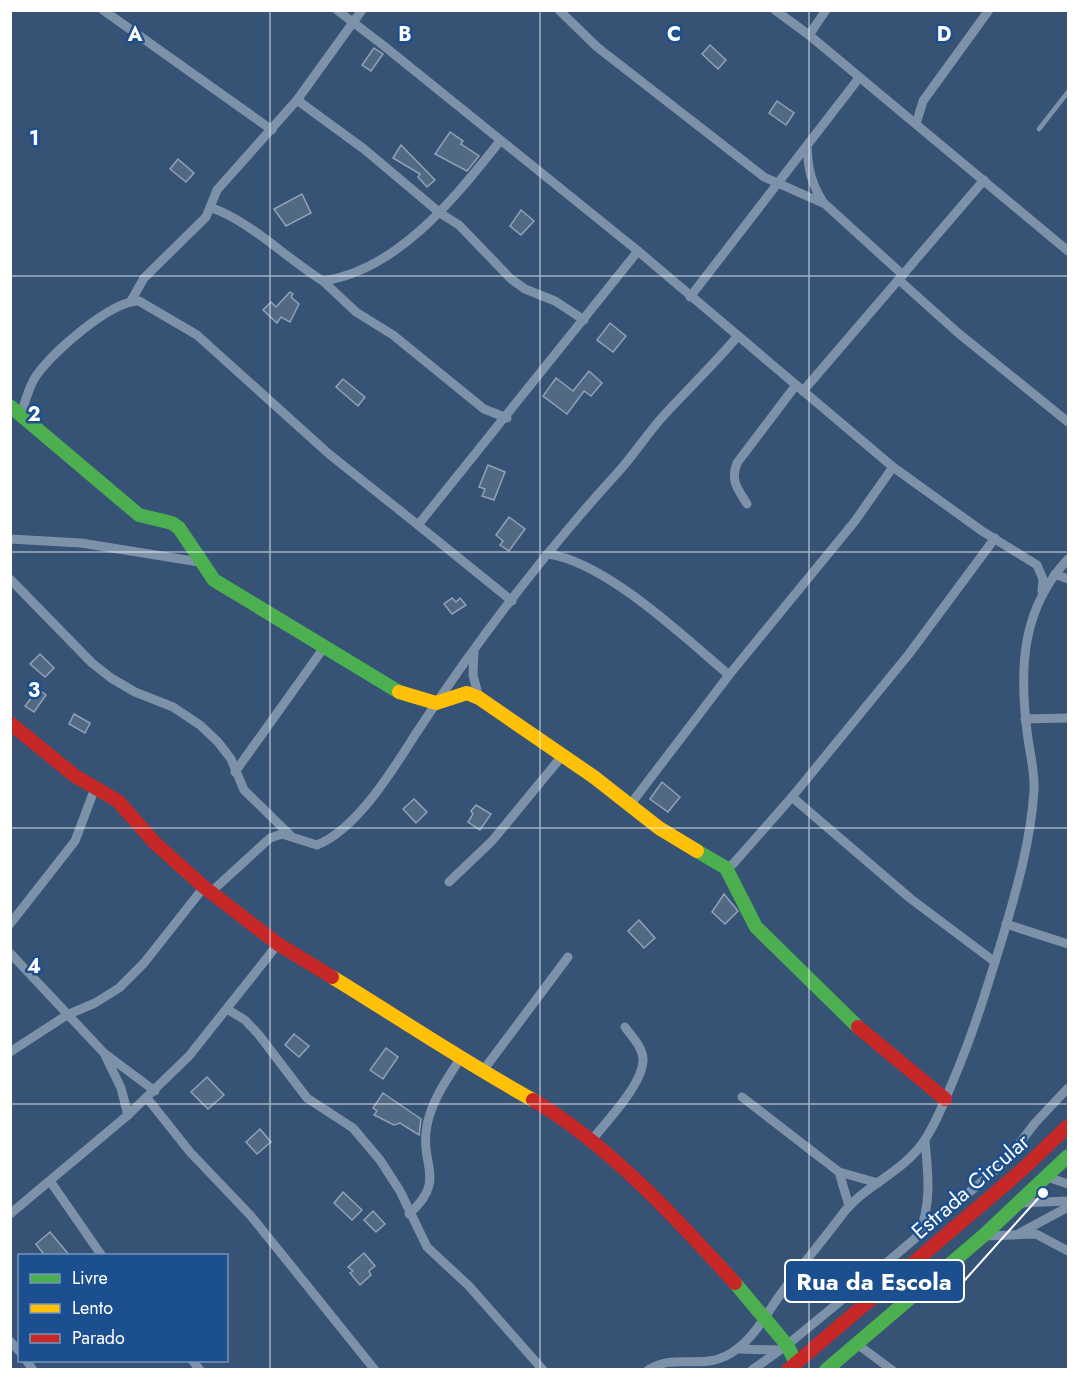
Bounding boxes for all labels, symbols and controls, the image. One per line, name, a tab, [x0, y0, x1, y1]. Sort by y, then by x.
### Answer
text: A	[127, 20, 143, 49]
text: B	[398, 20, 412, 49]
text: C	[667, 20, 681, 49]
text: D	[937, 20, 951, 49]
text: 1	[29, 124, 39, 153]
text: 2	[27, 400, 41, 429]
text: 3	[28, 676, 40, 705]
text: 4	[27, 952, 41, 981]
street label: Estrada Circular	[904, 1125, 1036, 1246]
legend	[18, 1254, 228, 1362]
callout: Rua da Escola	[785, 1260, 964, 1302]
text: Rua da Escola	[796, 1264, 952, 1299]
text: Livre	[72, 1265, 108, 1291]
text: Lento	[72, 1295, 113, 1321]
text: Parado	[72, 1325, 125, 1351]

